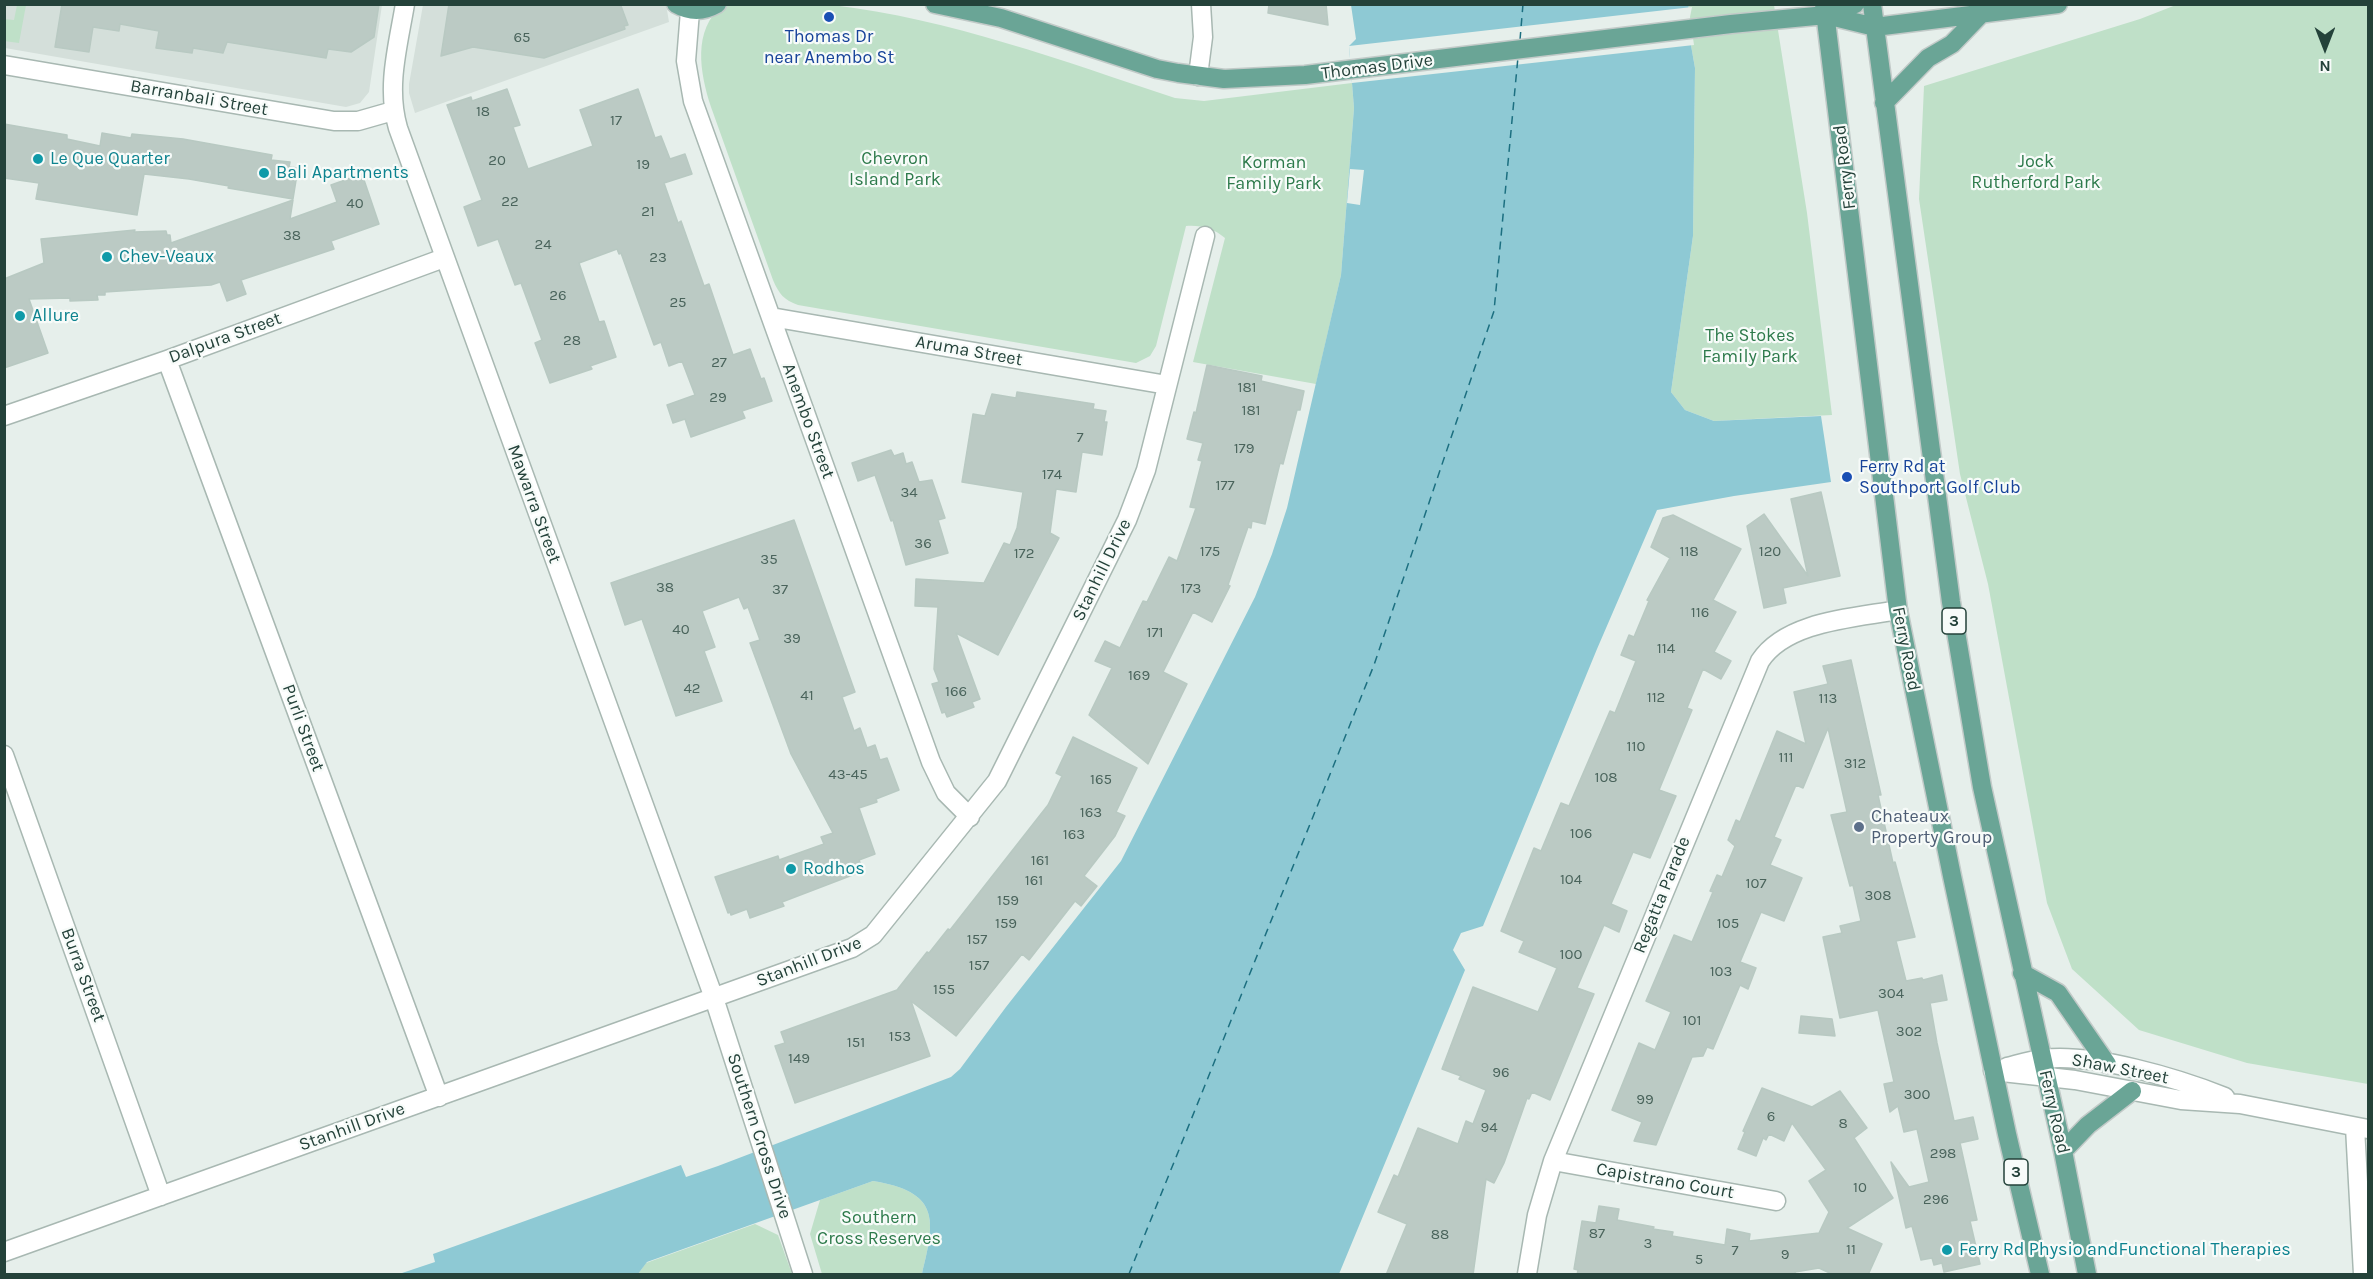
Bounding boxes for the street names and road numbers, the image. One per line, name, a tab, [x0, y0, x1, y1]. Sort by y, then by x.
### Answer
street label: Thomas Drive	[1320, 49, 1434, 85]
street label: Barranbali Street	[128, 75, 270, 121]
street label: Ferry Road	[1829, 123, 1861, 211]
street label: Dalpura Street	[166, 308, 284, 368]
street label: Aruma Street	[914, 331, 1024, 371]
street label: Anembo Street	[777, 360, 839, 482]
street label: Mawarra Street	[503, 442, 565, 566]
street label: Stanhill Drive	[1068, 515, 1136, 625]
street label: Ferry Road	[1887, 605, 1925, 693]
road number: 3	[1942, 608, 1966, 634]
street label: Purli Street	[277, 681, 329, 775]
street label: Regatta Parade	[1629, 833, 1695, 957]
street label: Burra Street	[56, 925, 110, 1025]
street label: Stanhill Drive	[753, 932, 865, 992]
street label: Shaw Street	[2070, 1049, 2170, 1089]
street label: Southern Cross Drive	[722, 1051, 796, 1221]
street label: Ferry Road	[2034, 1068, 2074, 1156]
street label: Stanhill Drive	[296, 1098, 408, 1156]
street label: Capistrano Court	[1594, 1158, 1736, 1204]
road number: 3	[2004, 1159, 2028, 1185]

